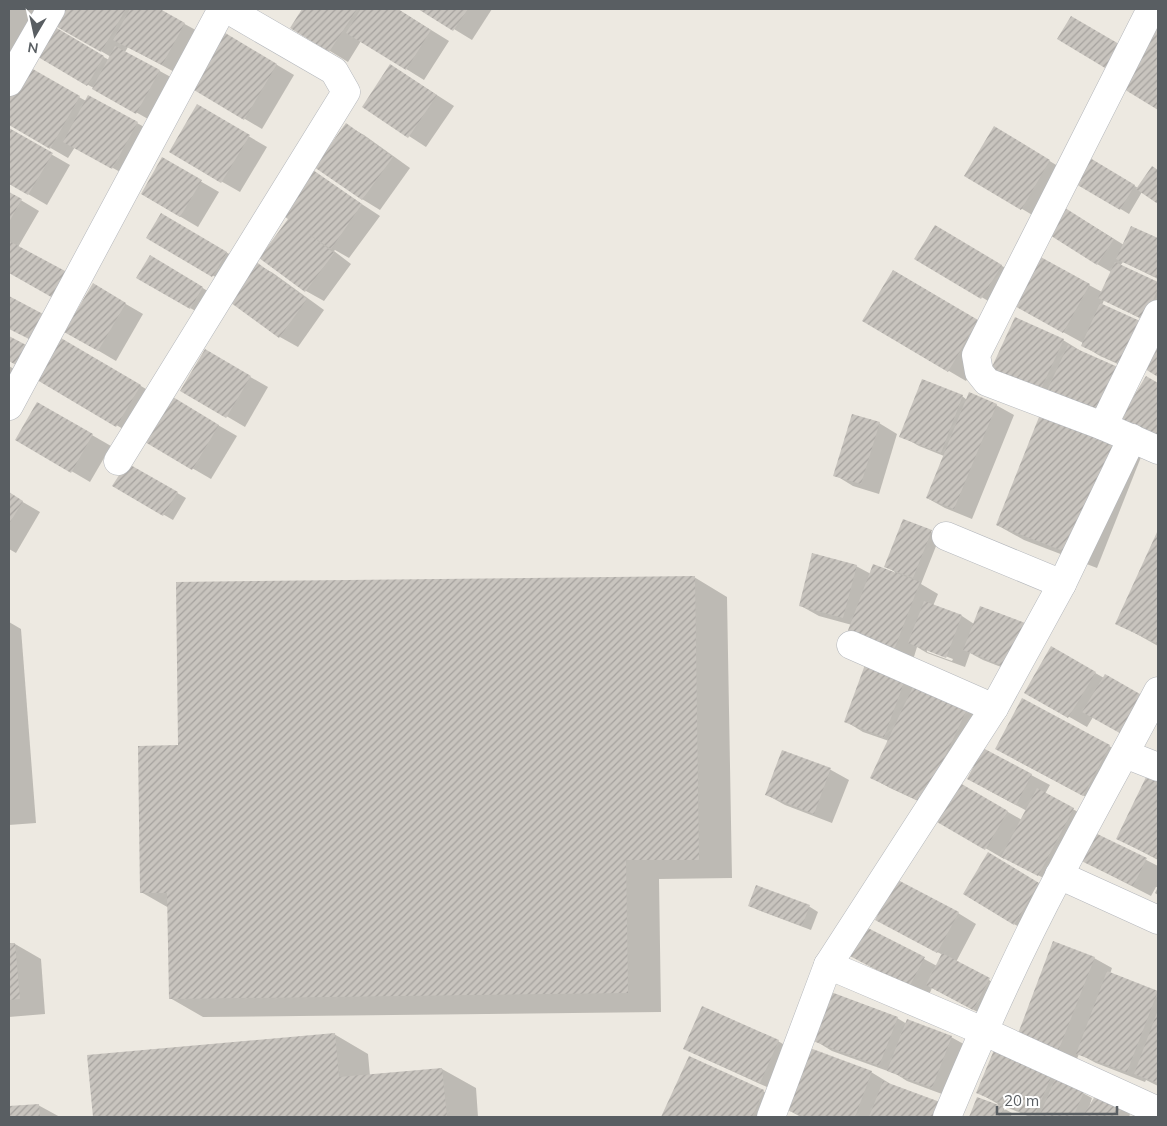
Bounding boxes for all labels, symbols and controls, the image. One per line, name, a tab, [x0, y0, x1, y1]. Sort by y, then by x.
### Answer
north arrow	[10, 10, 60, 60]
text: N	[26, 38, 40, 58]
scale bar	[997, 1084, 1117, 1116]
text: 20 m	[1004, 1091, 1039, 1110]

